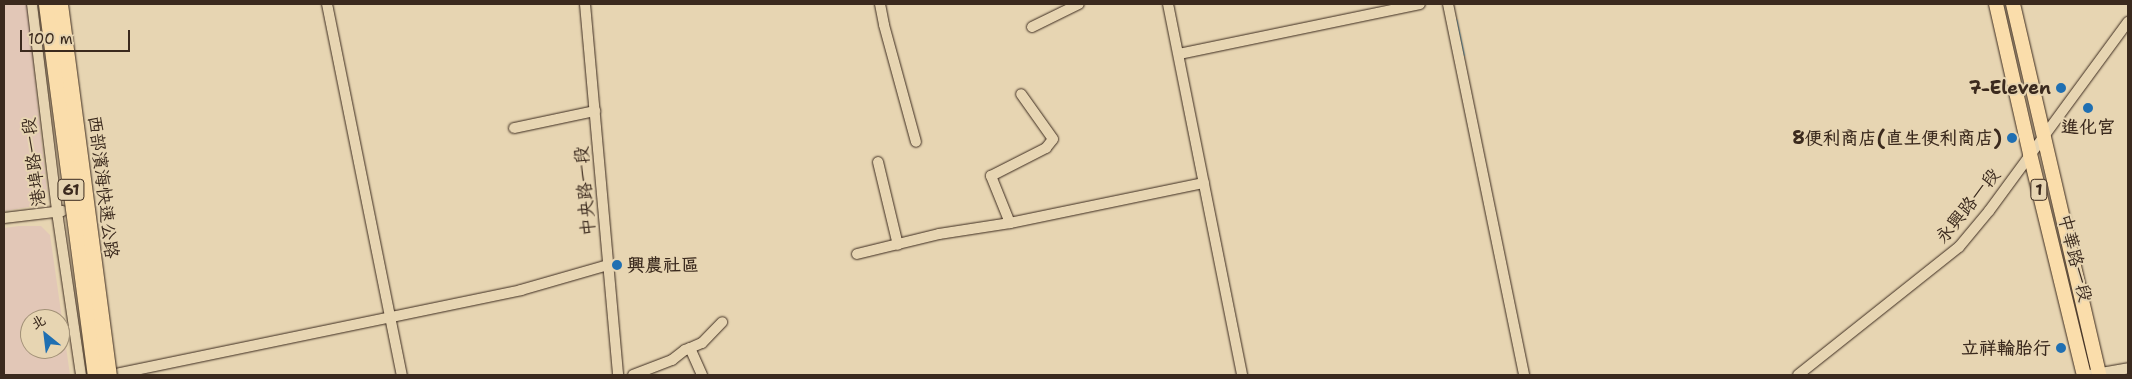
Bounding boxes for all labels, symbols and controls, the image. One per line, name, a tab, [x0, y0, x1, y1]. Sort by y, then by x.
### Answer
scale bar	[22, 20, 132, 52]
text: 100 m	[28, 29, 73, 49]
place label: 7-Eleven	[1969, 77, 2051, 99]
marker: 7-Eleven	[2055, 82, 2067, 94]
marker: 進化宮	[2082, 102, 2094, 114]
street label: 西部濱海快速公路	[84, 114, 122, 260]
street label: 港埠路一段	[18, 116, 50, 208]
place label: 進化宮	[2061, 116, 2115, 138]
place label: 8便利商店(直生便利商店)	[1792, 127, 2002, 149]
marker: 8便利商店(直生便利商店)	[2006, 132, 2018, 144]
street label: 中央路一段	[570, 145, 600, 237]
street label: 永興路一段	[1931, 164, 2005, 248]
road number: 61	[57, 176, 85, 204]
road number: 1	[2030, 176, 2048, 204]
street label: 中華路一段	[2054, 212, 2096, 304]
place label: 興農社區	[627, 254, 699, 276]
marker: 興農社區	[611, 259, 623, 271]
north arrow	[20, 309, 70, 359]
text: 北	[28, 310, 49, 333]
place label: 立祥輪胎行	[1961, 337, 2051, 359]
marker: 立祥輪胎行	[2055, 342, 2067, 354]

